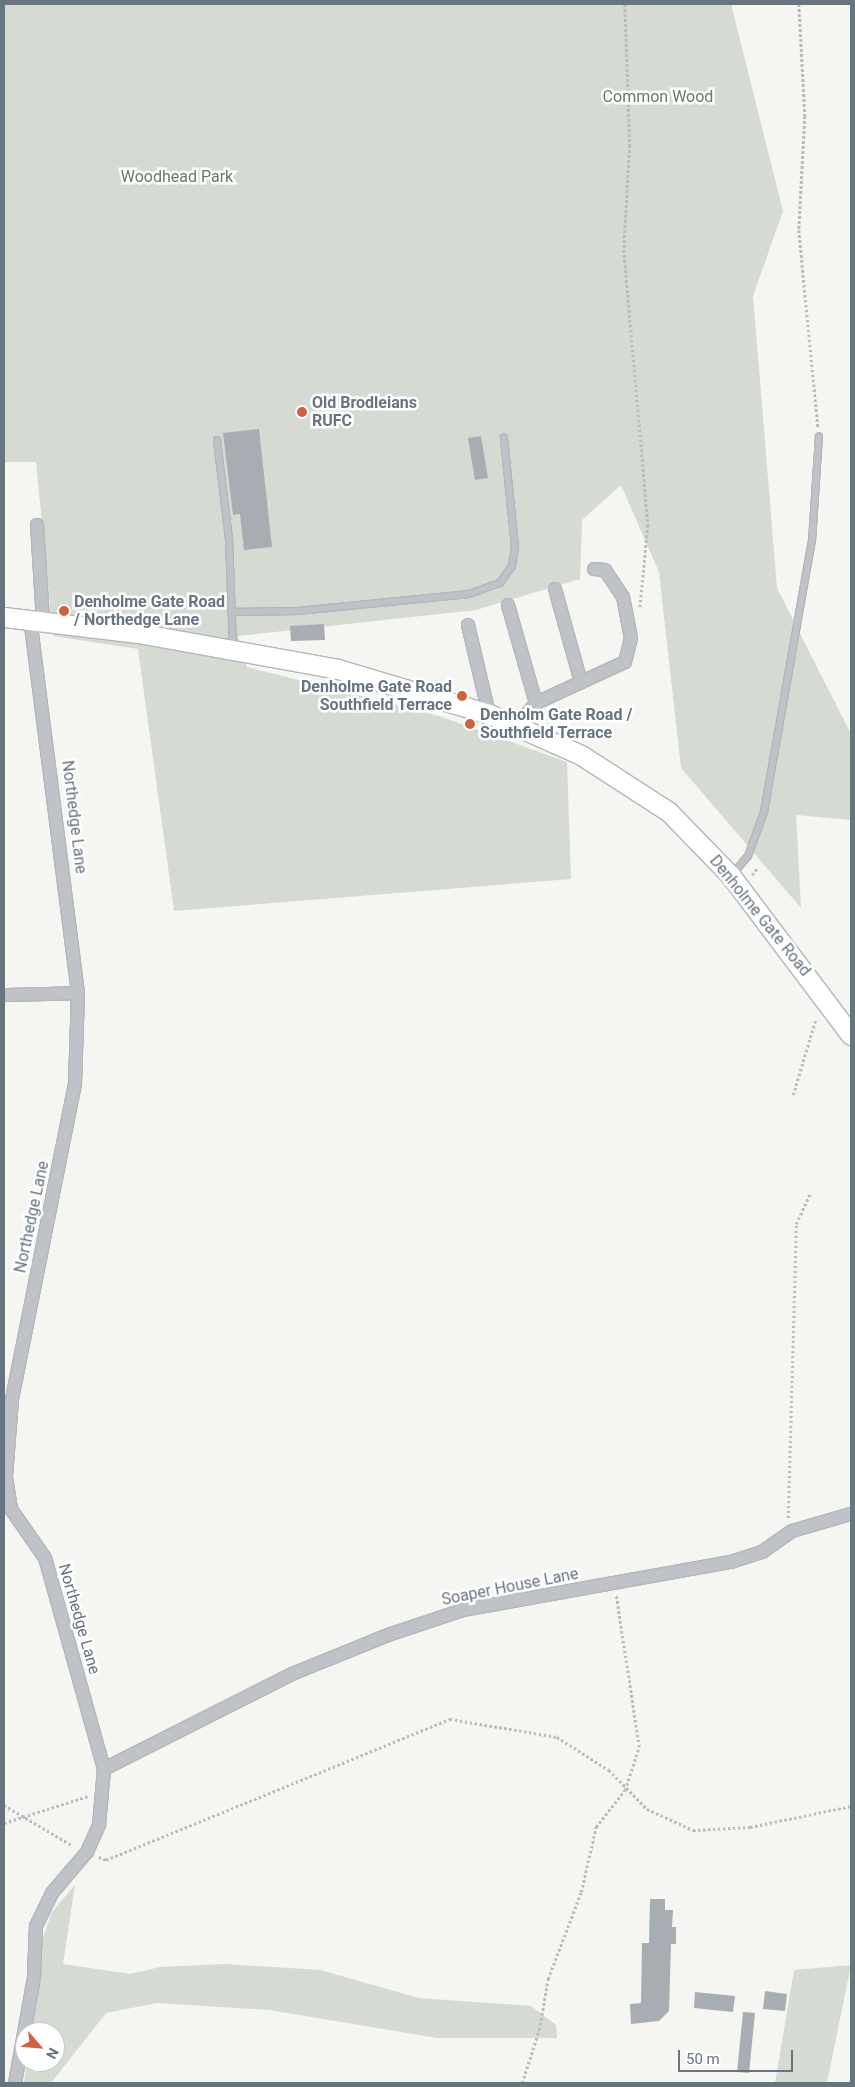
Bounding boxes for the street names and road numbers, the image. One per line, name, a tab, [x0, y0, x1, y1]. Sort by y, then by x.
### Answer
street label: Northedge Lane	[58, 759, 90, 875]
street label: Denholme Gate Road	[705, 852, 815, 980]
street label: Northedge Lane	[11, 1159, 53, 1275]
street label: Northedge Lane	[54, 1562, 104, 1676]
street label: Soaper House Lane	[440, 1564, 580, 1610]

